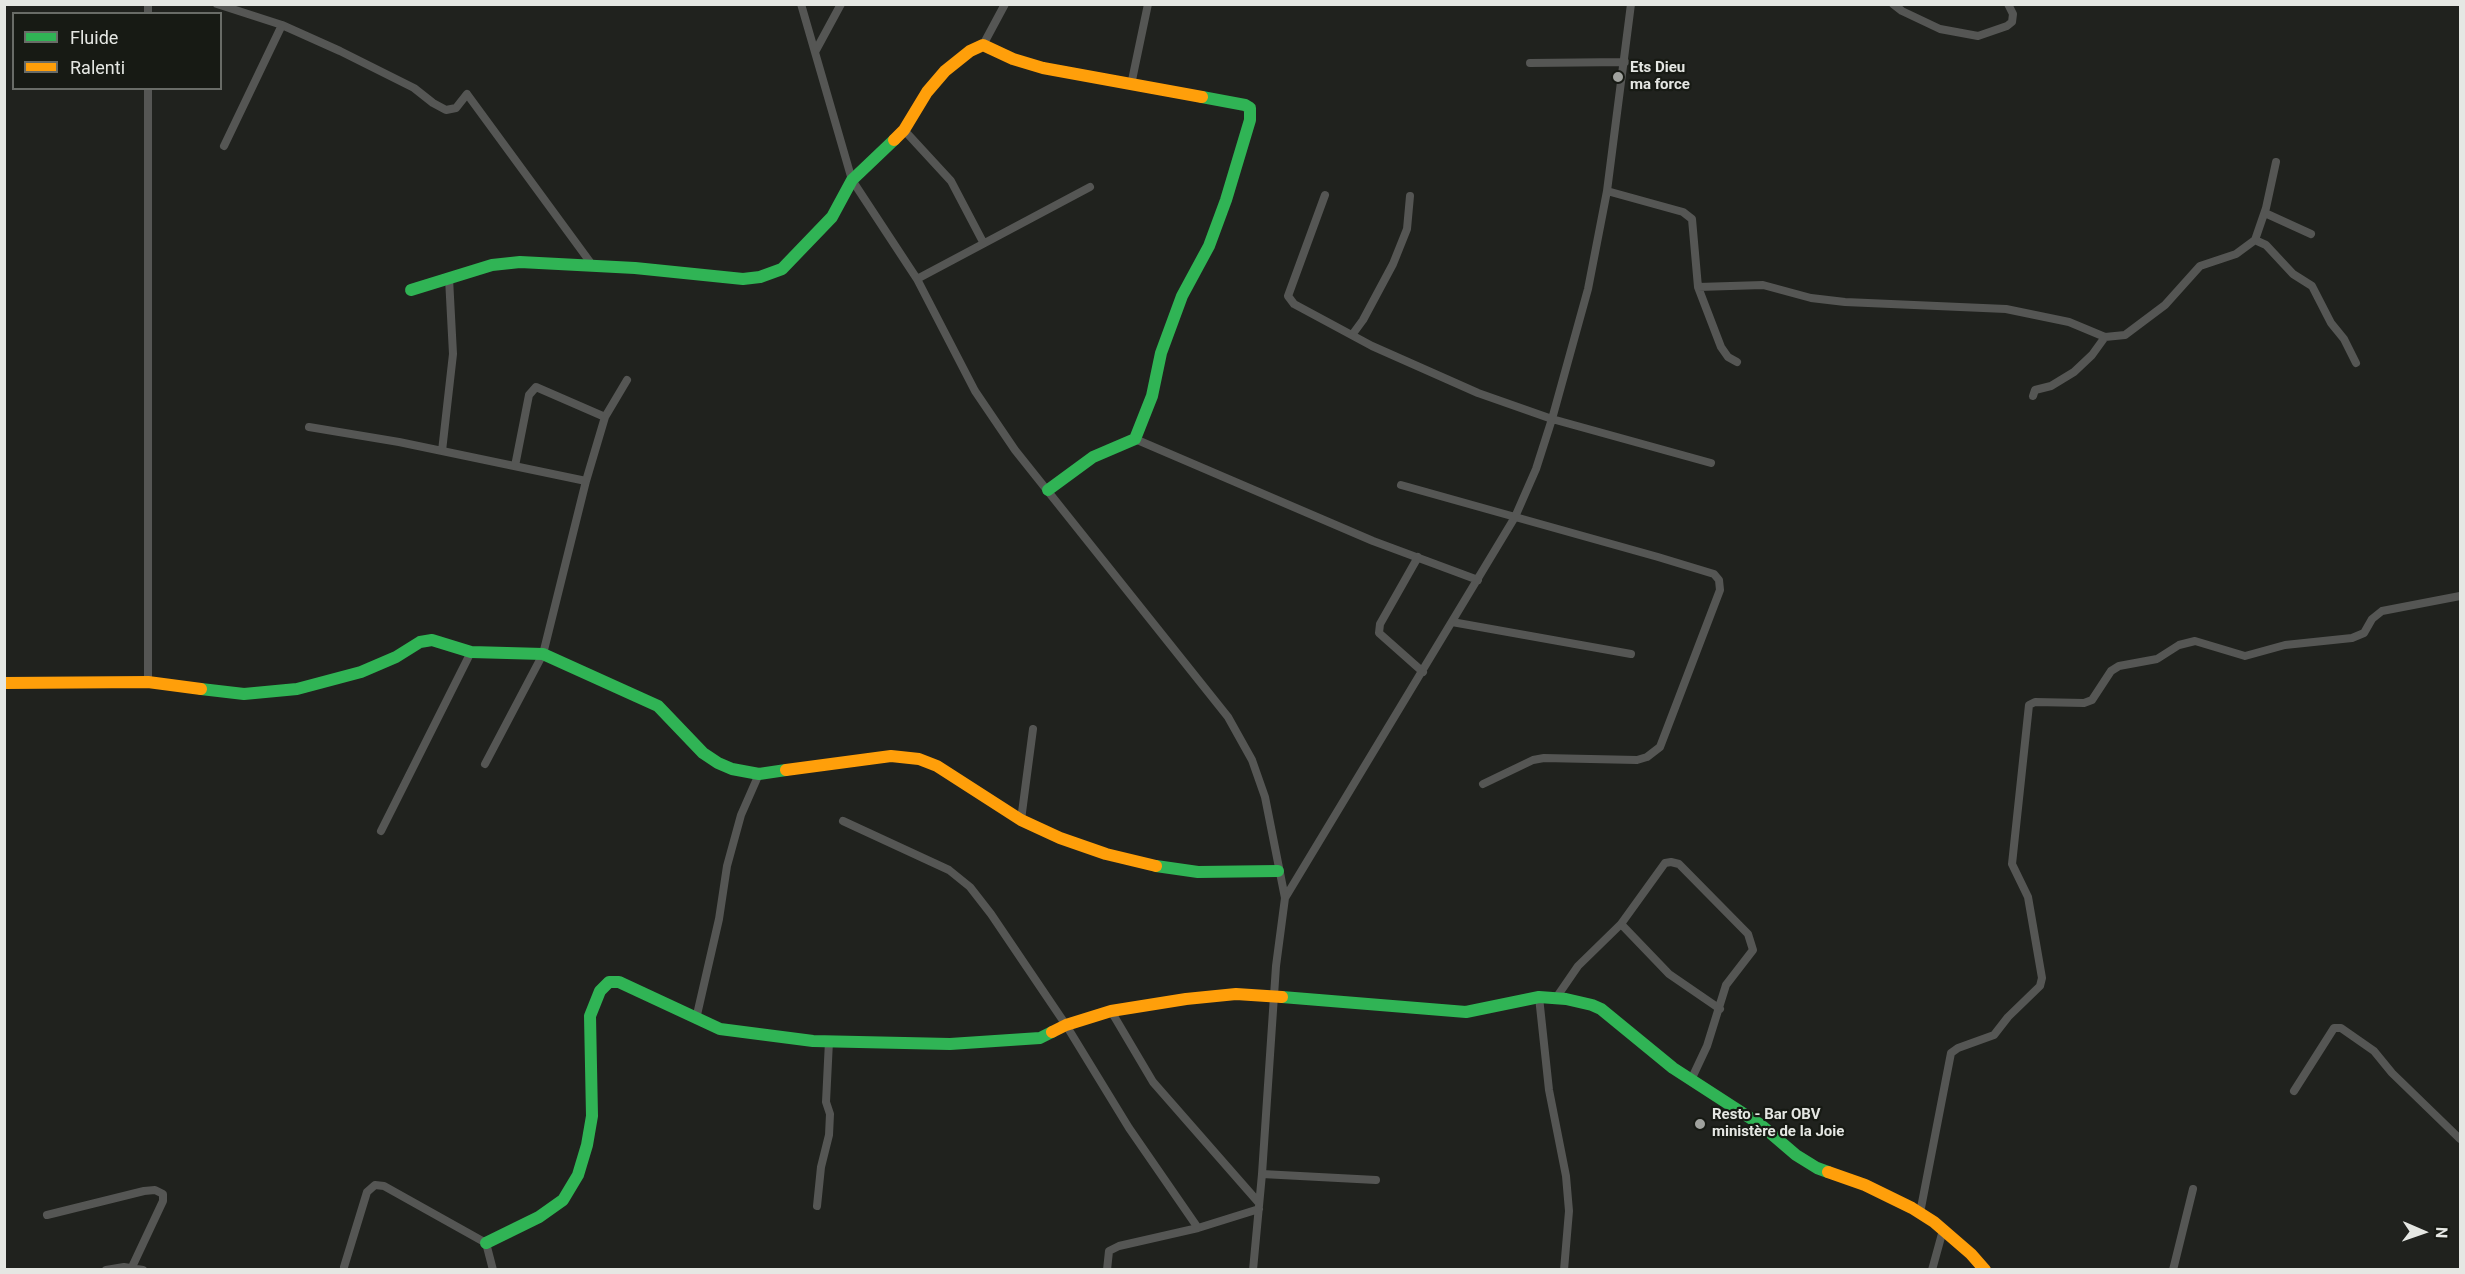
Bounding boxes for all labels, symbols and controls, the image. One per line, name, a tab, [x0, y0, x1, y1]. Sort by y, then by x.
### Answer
legend	[12, 12, 222, 90]
text: Fluide	[70, 27, 118, 48]
text: Ralenti	[70, 57, 125, 78]
place label: Ets Dieu ma force	[1630, 59, 1690, 94]
marker: Ets Dieu ma force	[1611, 70, 1625, 84]
place label: Resto - Bar OBV ministère de la Joie	[1712, 1106, 1844, 1141]
marker: Resto - Bar OBV ministère de la Joie	[1693, 1117, 1707, 1131]
north arrow	[2393, 1202, 2453, 1262]
text: N	[2432, 1227, 2451, 1239]

